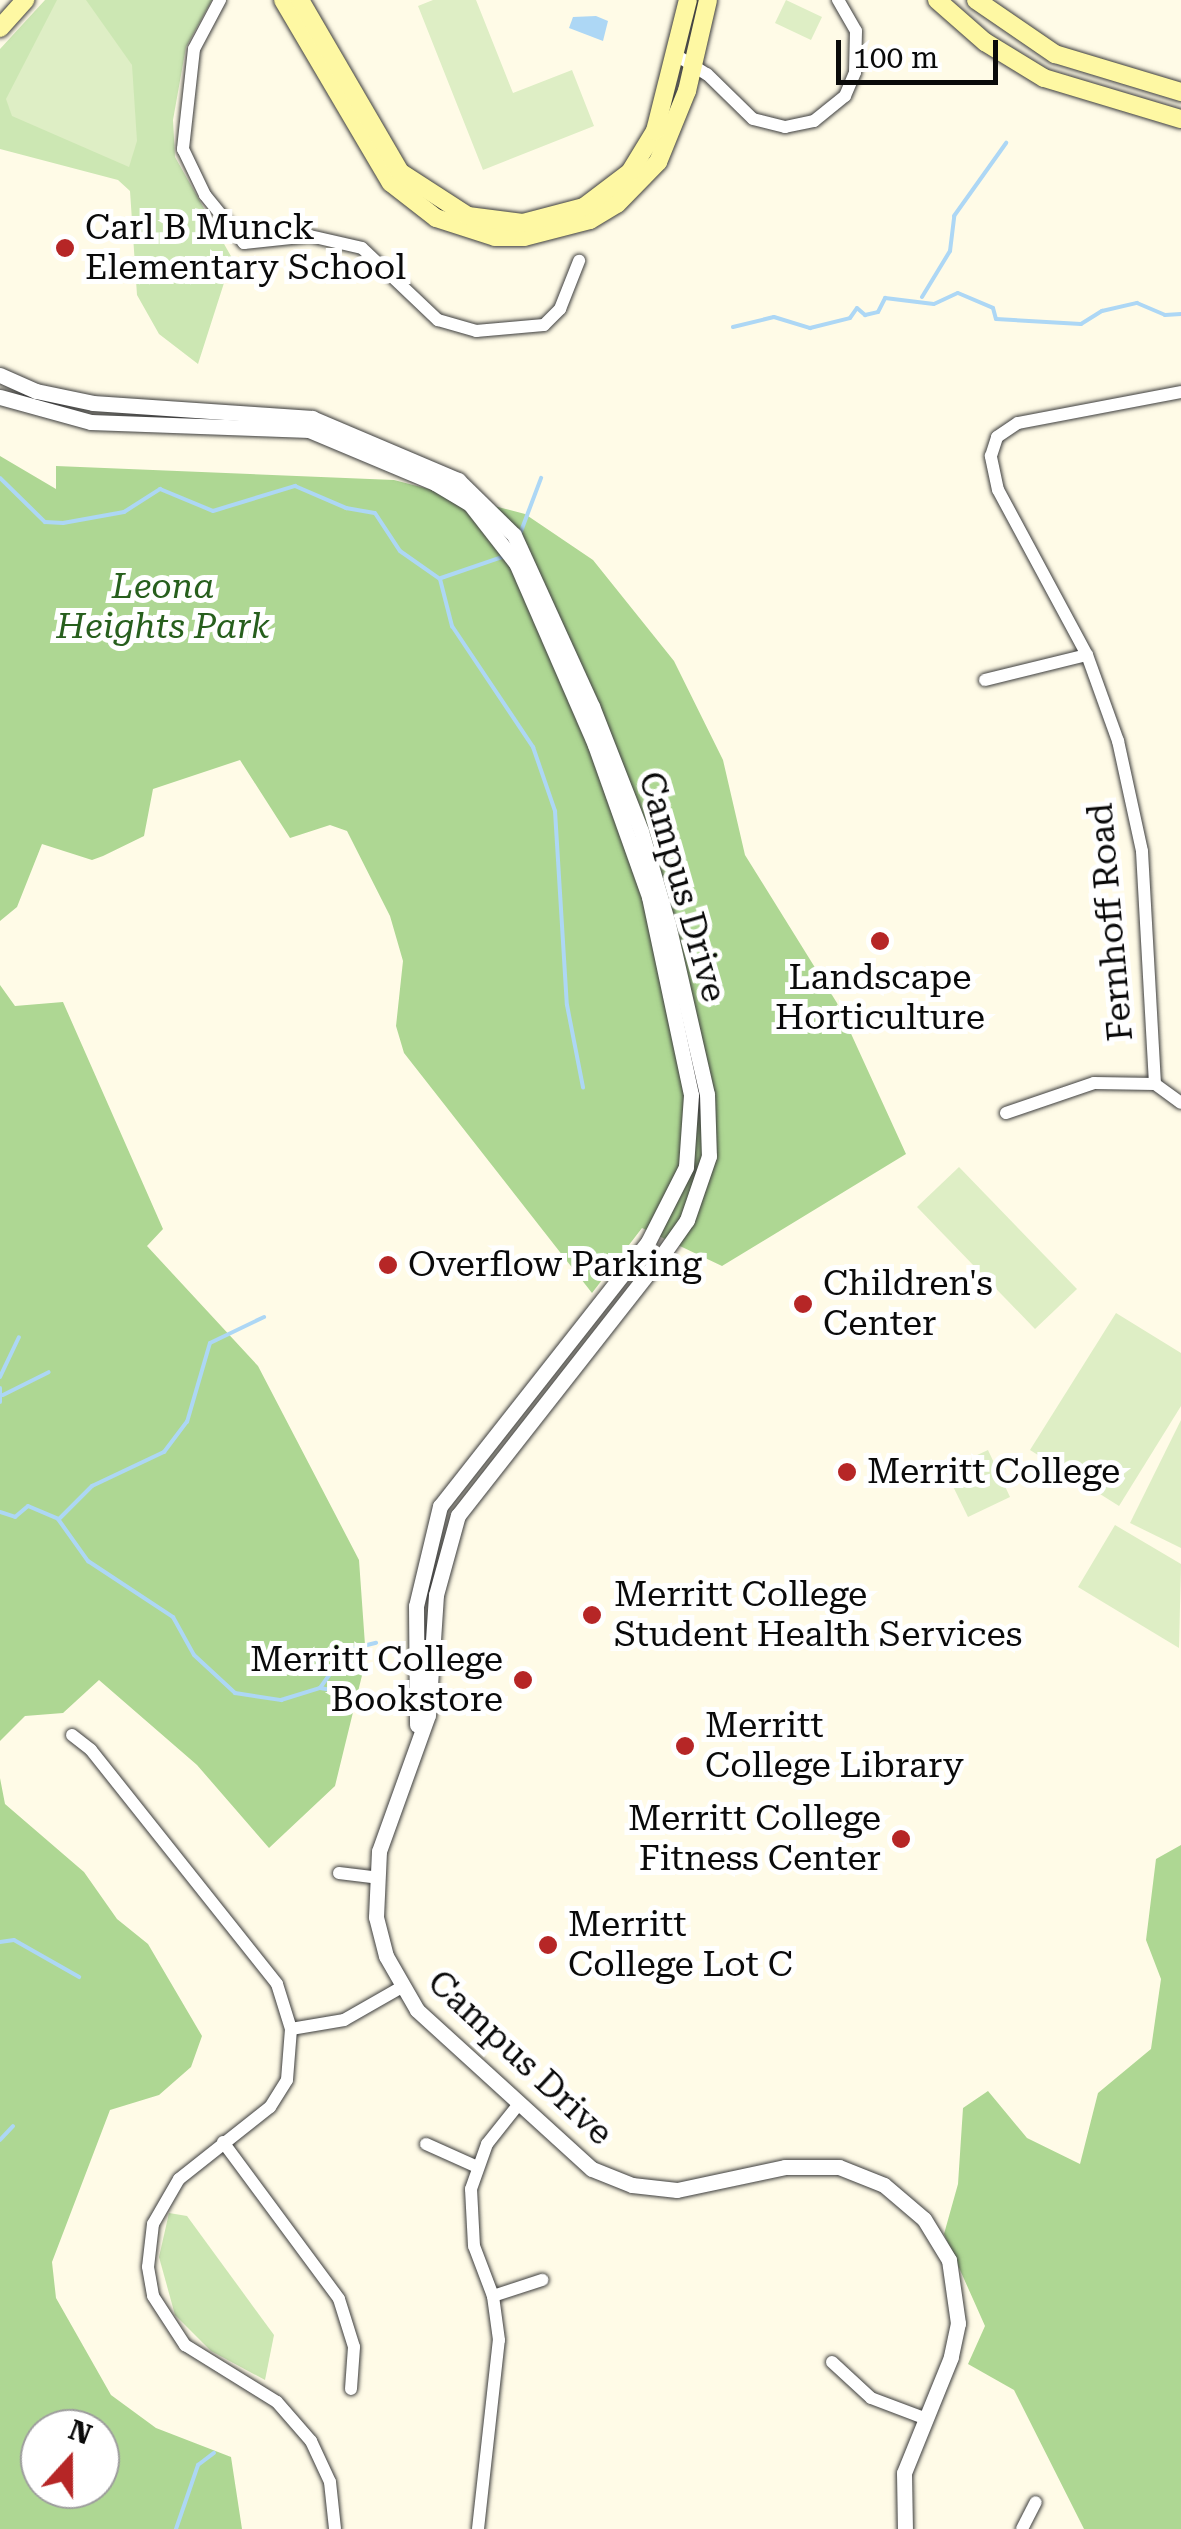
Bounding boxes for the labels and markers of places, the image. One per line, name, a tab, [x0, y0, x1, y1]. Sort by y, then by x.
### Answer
place label: Carl B Munck Elementary School	[85, 207, 406, 289]
marker: Carl B Munck Elementary School	[54, 237, 76, 259]
marker: Landscape Horticulture	[869, 930, 891, 952]
place label: Landscape Horticulture	[775, 957, 985, 1039]
place label: Overflow Parking	[408, 1244, 702, 1286]
marker: Overflow Parking	[377, 1254, 399, 1276]
place label: Children's Center	[823, 1263, 993, 1345]
marker: Children's Center	[792, 1293, 814, 1315]
place label: Merritt College	[867, 1451, 1120, 1493]
marker: Merritt College	[836, 1461, 858, 1483]
place label: Merritt College Student Health Services	[614, 1574, 1022, 1656]
marker: Merritt College Student Health Services	[579, 1602, 605, 1628]
place label: Merritt College Bookstore	[250, 1639, 503, 1721]
marker: Merritt College Bookstore	[512, 1669, 534, 1691]
place label: Merritt College Library	[705, 1705, 964, 1787]
marker: Merritt College Library	[674, 1735, 696, 1757]
place label: Merritt College Fitness Center	[628, 1798, 881, 1880]
marker: Merritt College Fitness Center	[890, 1828, 912, 1850]
place label: Merritt College Lot C	[568, 1904, 793, 1986]
marker: Merritt College Lot C	[537, 1934, 559, 1956]

